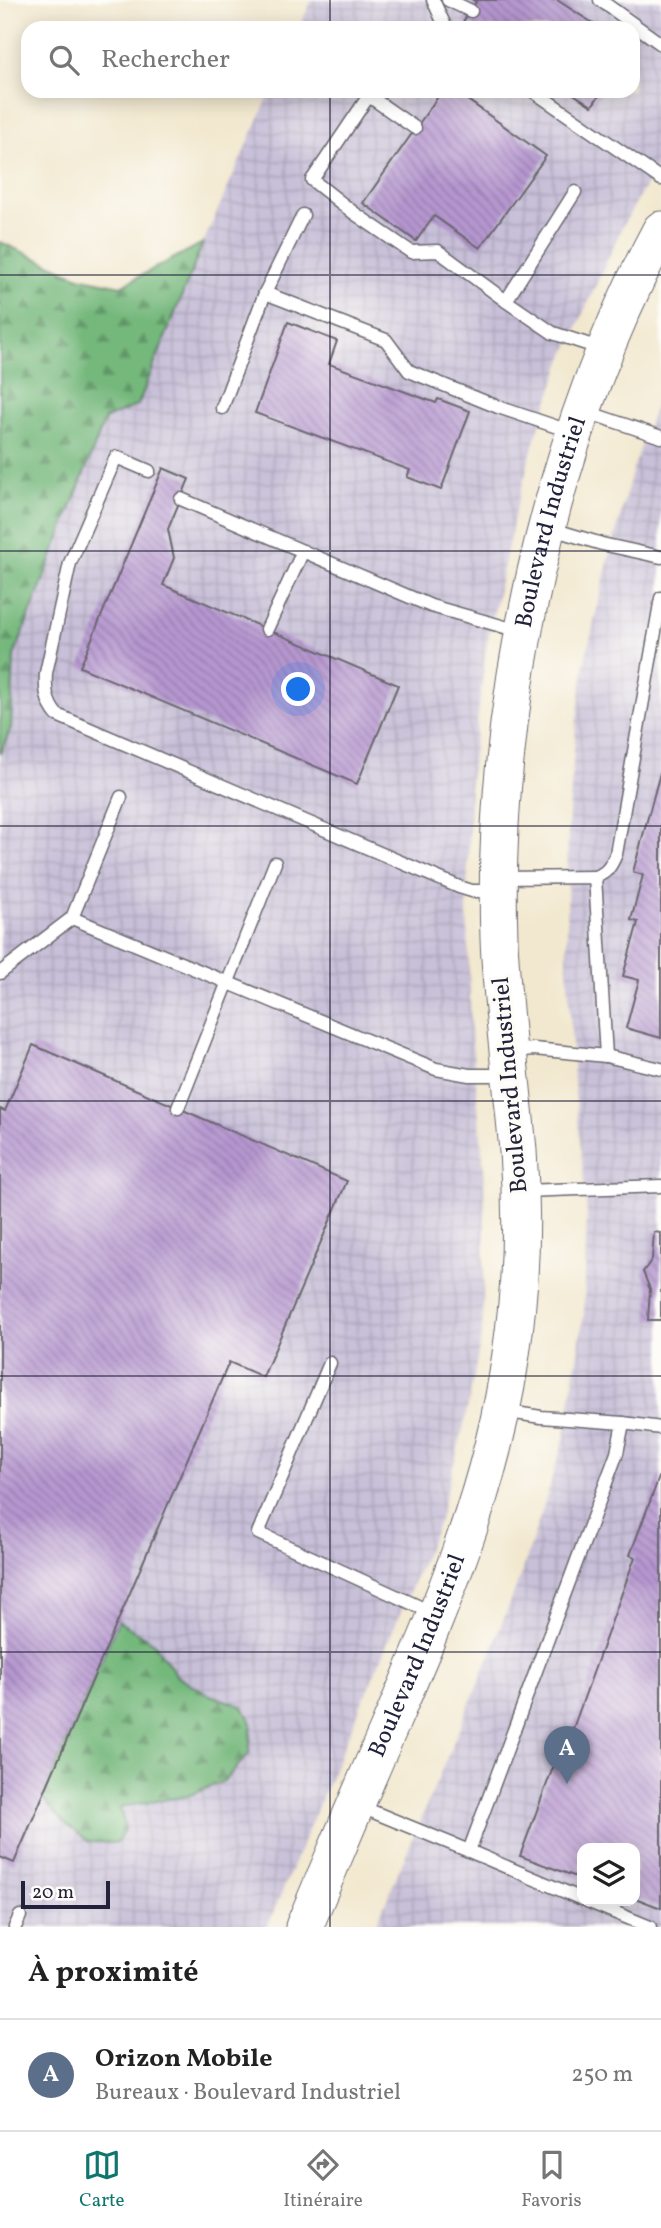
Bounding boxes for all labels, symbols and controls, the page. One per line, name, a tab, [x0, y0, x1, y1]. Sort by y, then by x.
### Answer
search box	[21, 21, 640, 98]
icon: search	[45, 41, 83, 79]
text: Rechercher	[101, 42, 230, 78]
street label: Boulevard Industriel	[508, 412, 596, 631]
your location	[281, 672, 315, 706]
street label: Boulevard Industriel	[485, 975, 537, 1195]
street label: Boulevard Industriel	[361, 1550, 475, 1763]
pin: A	[544, 1726, 590, 1784]
map controls	[577, 1843, 640, 1906]
button: layers	[577, 1843, 640, 1906]
scale bar	[21, 1878, 110, 1910]
text: 20 m	[32, 1880, 74, 1906]
text: À proximité	[28, 1952, 199, 1994]
text: Orizon Mobile	[95, 2041, 272, 2077]
text: A	[43, 2059, 59, 2091]
text: 250 m	[571, 2059, 633, 2091]
text: Bureaux · Boulevard Industriel	[95, 2077, 401, 2109]
tab: Carte	[79, 2146, 125, 2214]
tab: Itinéraire	[283, 2146, 363, 2214]
tab: Favoris	[521, 2146, 582, 2214]

